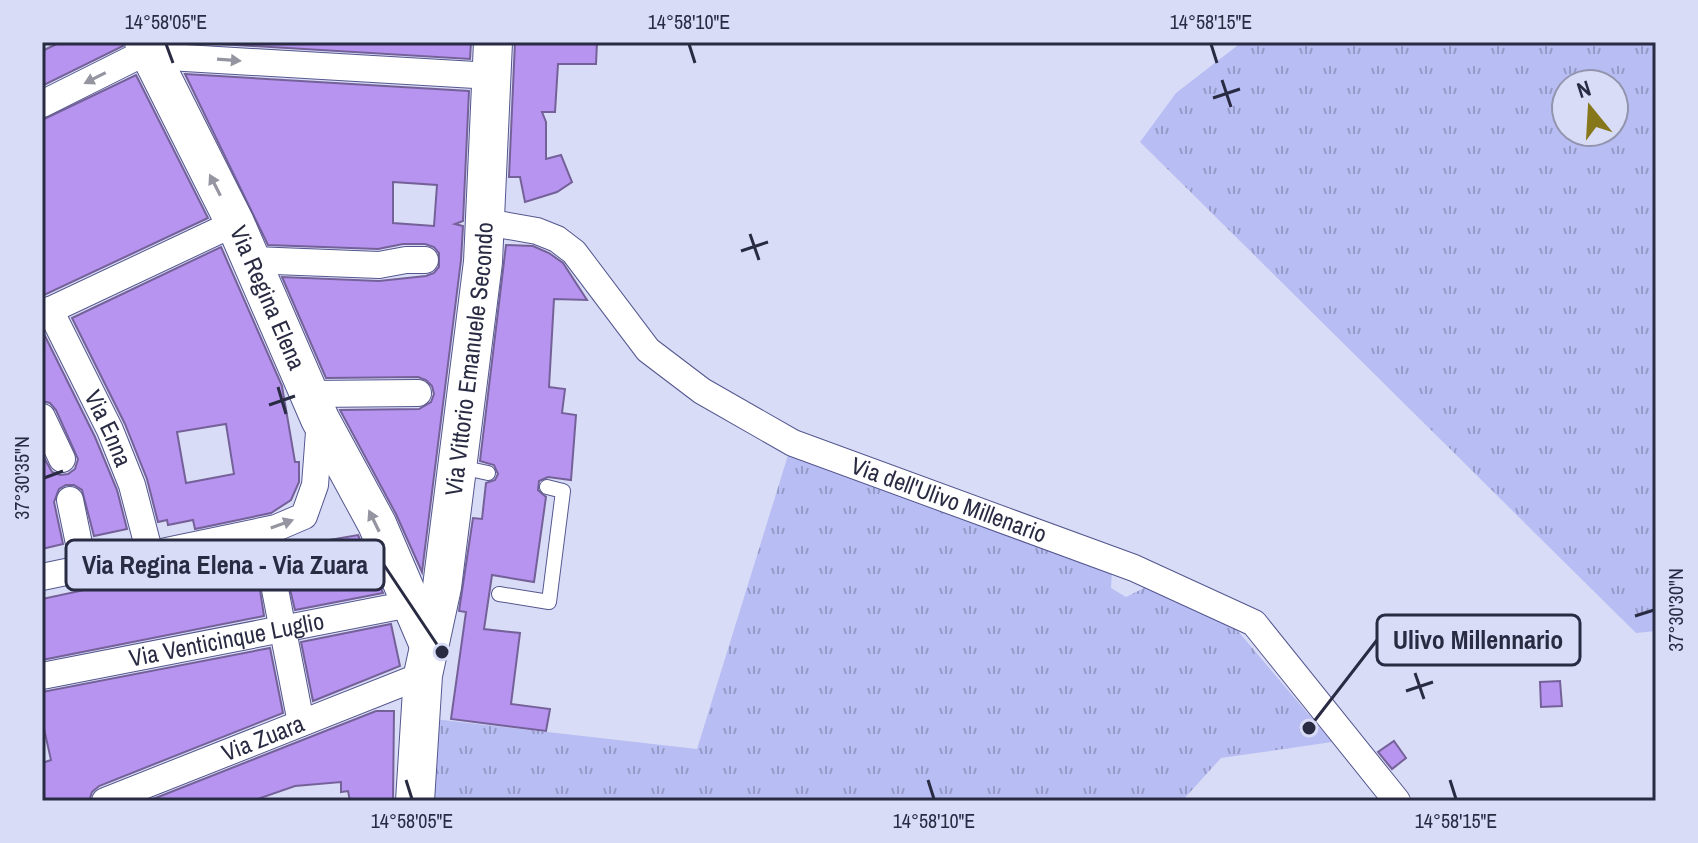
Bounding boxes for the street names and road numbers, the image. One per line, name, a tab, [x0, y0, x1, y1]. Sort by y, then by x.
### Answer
street label: Via Regina Elena	[223, 220, 314, 374]
street label: Via Vittorio Emanuele Secondo	[437, 221, 500, 498]
street label: Via Enna	[78, 384, 140, 471]
street label: Via dell'Ulivo Millenario	[847, 449, 1051, 550]
street label: Via Venticinque Luglio	[126, 604, 327, 674]
street label: Via Zuara	[217, 707, 309, 768]

